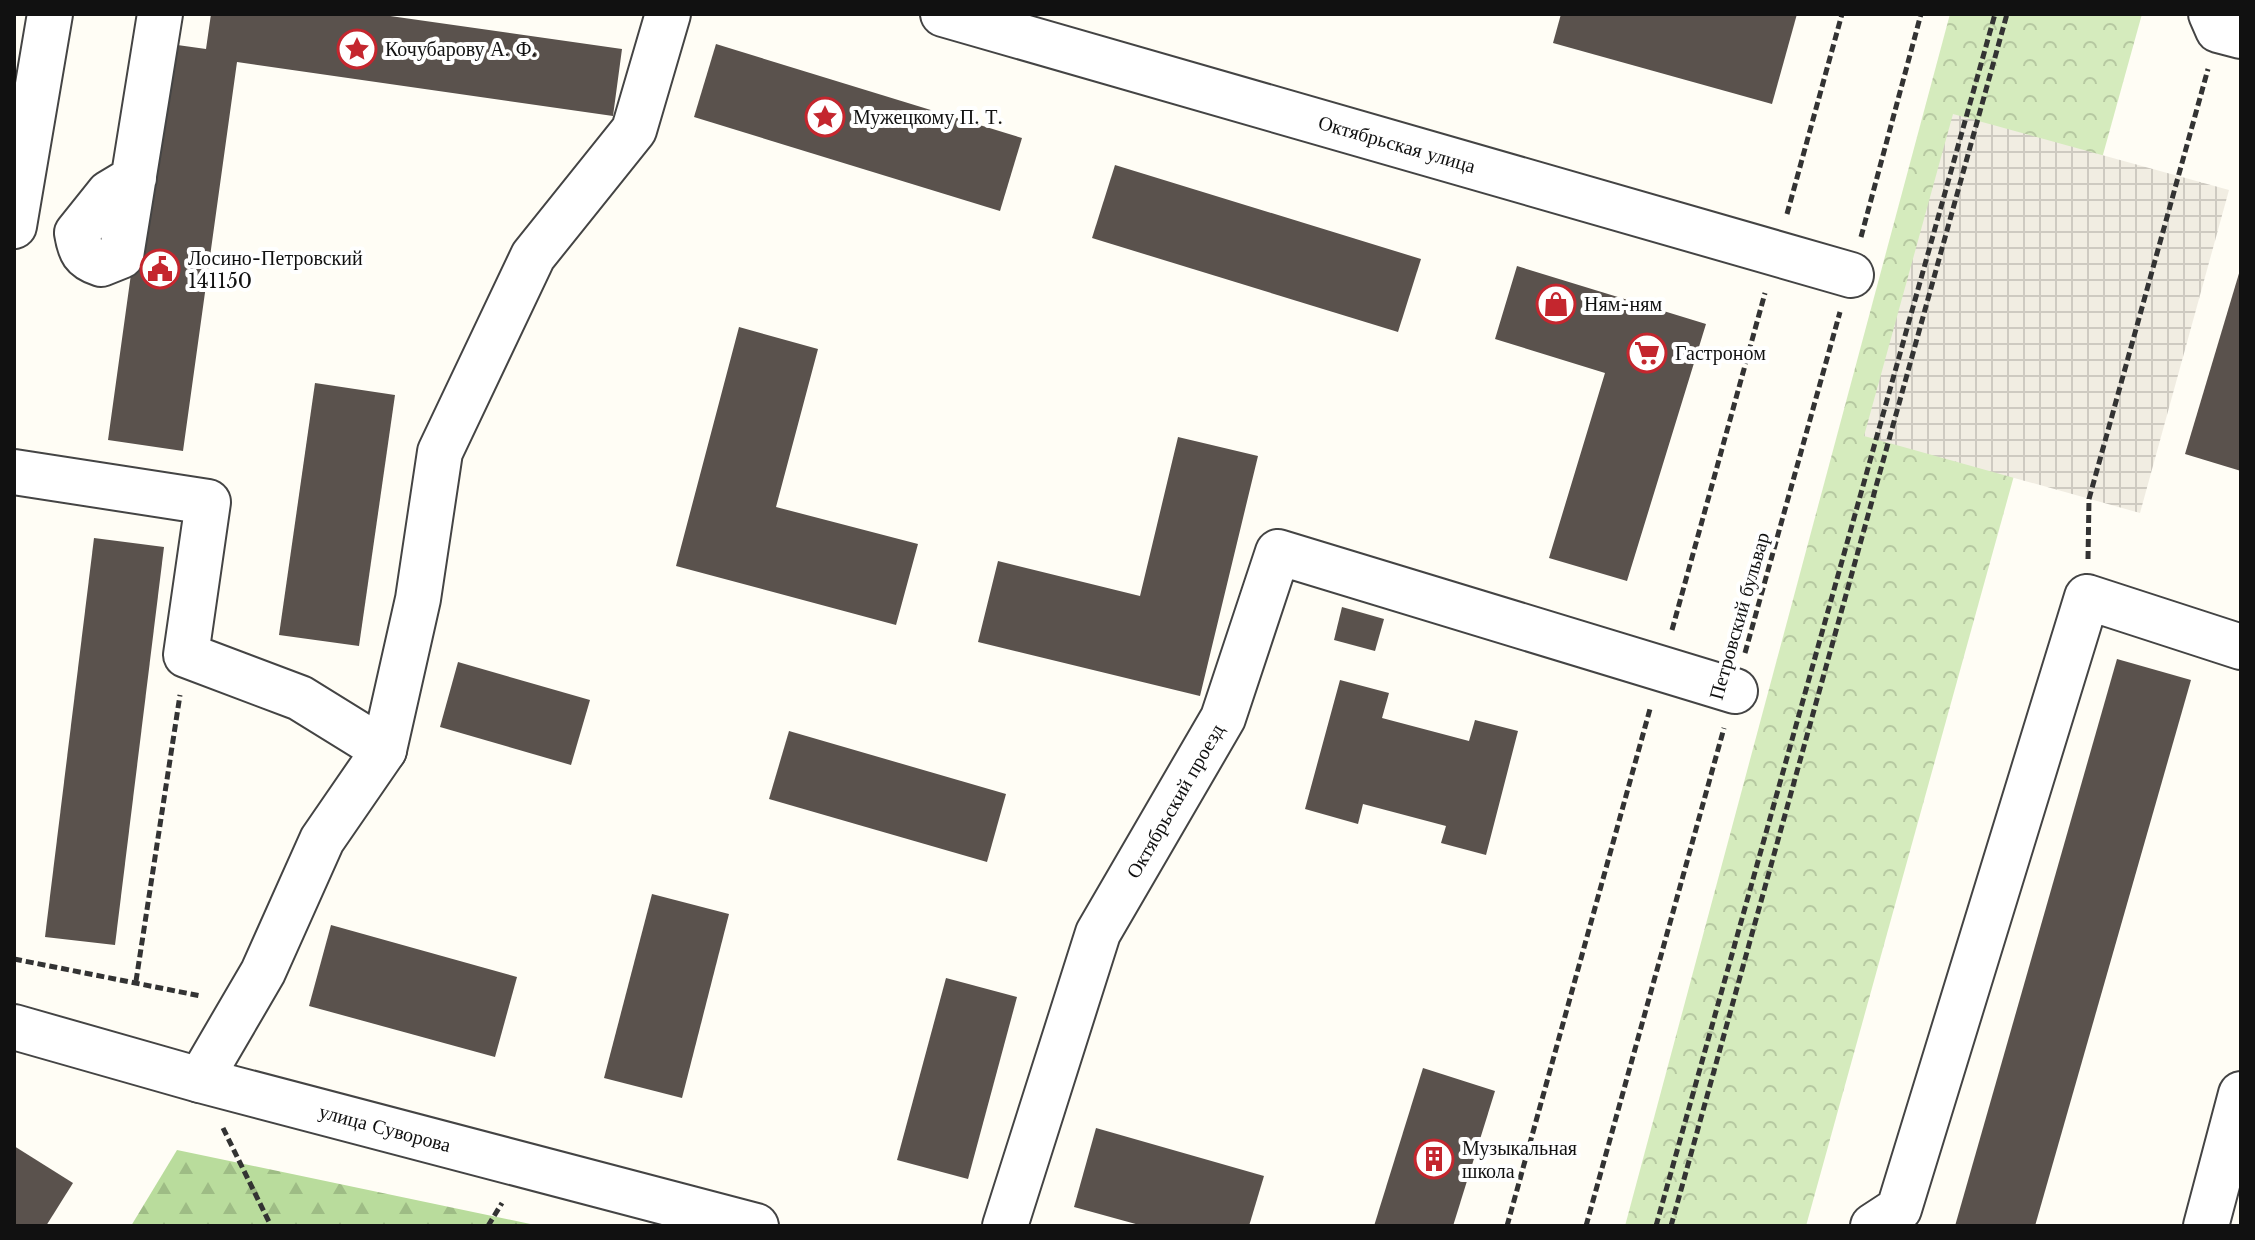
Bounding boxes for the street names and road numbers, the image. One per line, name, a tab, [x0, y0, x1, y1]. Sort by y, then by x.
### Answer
street label: Октябрьская улица	[1316, 110, 1478, 178]
street label: Петровский бульвар	[1704, 530, 1774, 702]
street label: Октябрьский проезд	[1121, 719, 1229, 883]
street label: улица Суворова	[317, 1099, 454, 1157]

